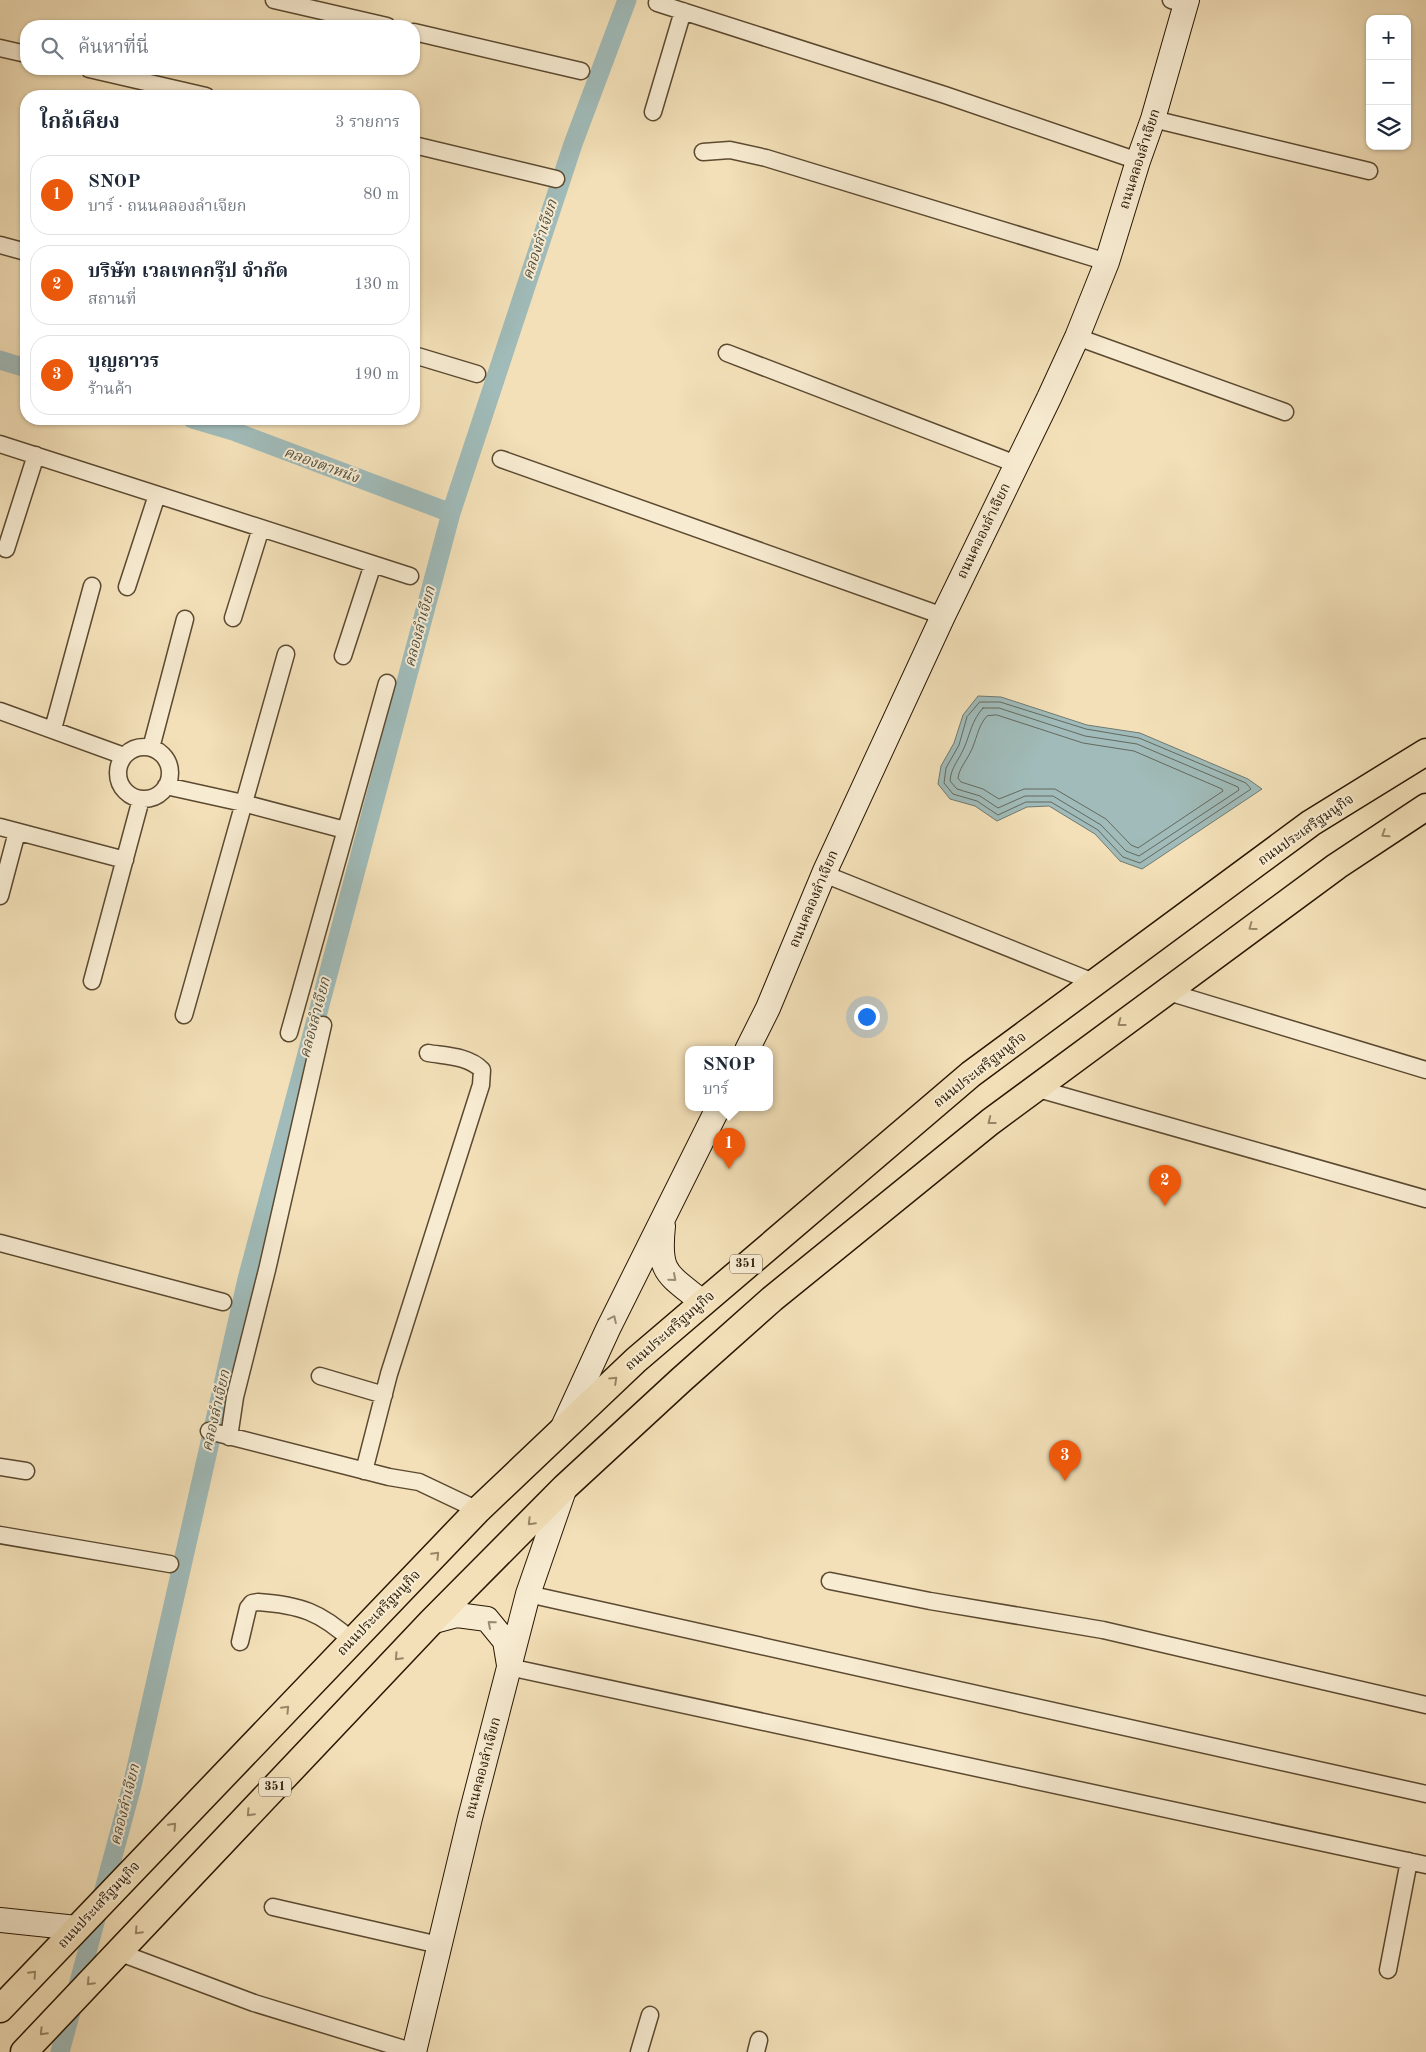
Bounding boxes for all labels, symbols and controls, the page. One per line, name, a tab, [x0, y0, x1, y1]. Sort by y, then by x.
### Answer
map controls	[1366, 15, 1411, 150]
button: +	[1366, 15, 1411, 60]
search box	[20, 20, 420, 75]
icon: search	[38, 34, 66, 62]
text: ค้นหาที่นี่	[78, 39, 149, 58]
button: −	[1366, 60, 1411, 105]
button: layers	[1366, 105, 1411, 150]
street label: ถนนคลองลำเจียก	[1116, 107, 1163, 211]
text: ใกล้เคียง	[40, 112, 120, 133]
text: 3 รายการ	[335, 115, 400, 131]
text: SNOP	[88, 173, 140, 192]
text: 1	[52, 187, 62, 203]
text: 80 m	[363, 187, 399, 203]
water label: คลองลำเจียก	[519, 197, 561, 282]
text: บาร์ · ถนนคลองลำเจียก	[88, 199, 247, 215]
text: บริษัท เวลเทคกรุ๊ป จำกัด	[88, 263, 288, 282]
text: 2	[52, 277, 62, 293]
text: 130 m	[354, 277, 399, 293]
text: สถานที่	[88, 292, 136, 308]
text: บุญถาวร	[88, 353, 159, 372]
text: 3	[52, 367, 62, 383]
text: 190 m	[354, 367, 399, 383]
text: ร้านค้า	[88, 382, 132, 398]
water label: คลองตาหนัง	[282, 444, 362, 487]
street label: ถนนคลองลำเจียก	[954, 481, 1013, 581]
water label: คลองลำเจียก	[401, 584, 439, 669]
street label: ถนนประเสริฐมนูกิจ	[1255, 791, 1357, 869]
one-way arrow	[1382, 828, 1391, 837]
street label: ถนนคลองลำเจียก	[786, 848, 841, 950]
one-way arrow	[1249, 922, 1258, 930]
water label: คลองลำเจียก	[296, 975, 334, 1060]
your location	[854, 1004, 880, 1030]
one-way arrow	[1118, 1018, 1127, 1026]
street label: ถนนประเสริฐมนูกิจ	[931, 1029, 1029, 1111]
popup	[685, 1046, 773, 1111]
text: SNOP	[703, 1056, 755, 1075]
text: บาร์	[703, 1082, 729, 1098]
one-way arrow	[987, 1115, 997, 1124]
pin: 1	[713, 1128, 745, 1169]
pin: 2	[1149, 1165, 1181, 1206]
road number: 351	[730, 1254, 762, 1274]
one-way arrow	[668, 1272, 677, 1281]
street label: ถนนประเสริฐมนูกิจ	[622, 1288, 718, 1374]
one-way arrow	[607, 1316, 617, 1325]
water label: คลองลำเจียก	[198, 1368, 234, 1453]
one-way arrow	[609, 1377, 618, 1386]
pin: 3	[1049, 1440, 1081, 1481]
one-way arrow	[528, 1516, 537, 1525]
one-way arrow	[430, 1552, 439, 1561]
street label: ถนนประเสริฐมนูกิจ	[334, 1567, 424, 1659]
one-way arrow	[487, 1621, 496, 1630]
one-way arrow	[395, 1652, 404, 1661]
one-way arrow	[280, 1706, 289, 1715]
street label: ถนนคลองลำเจียก	[462, 1716, 503, 1820]
water label: คลองลำเจียก	[107, 1762, 144, 1847]
road number: 351	[259, 1778, 291, 1796]
one-way arrow	[247, 1808, 256, 1817]
one-way arrow	[167, 1823, 176, 1832]
street label: ถนนประเสริฐมนูกิจ	[55, 1858, 143, 1952]
one-way arrow	[135, 1926, 144, 1935]
one-way arrow	[28, 1970, 37, 1979]
one-way arrow	[87, 1976, 96, 1985]
one-way arrow	[40, 2026, 49, 2035]

